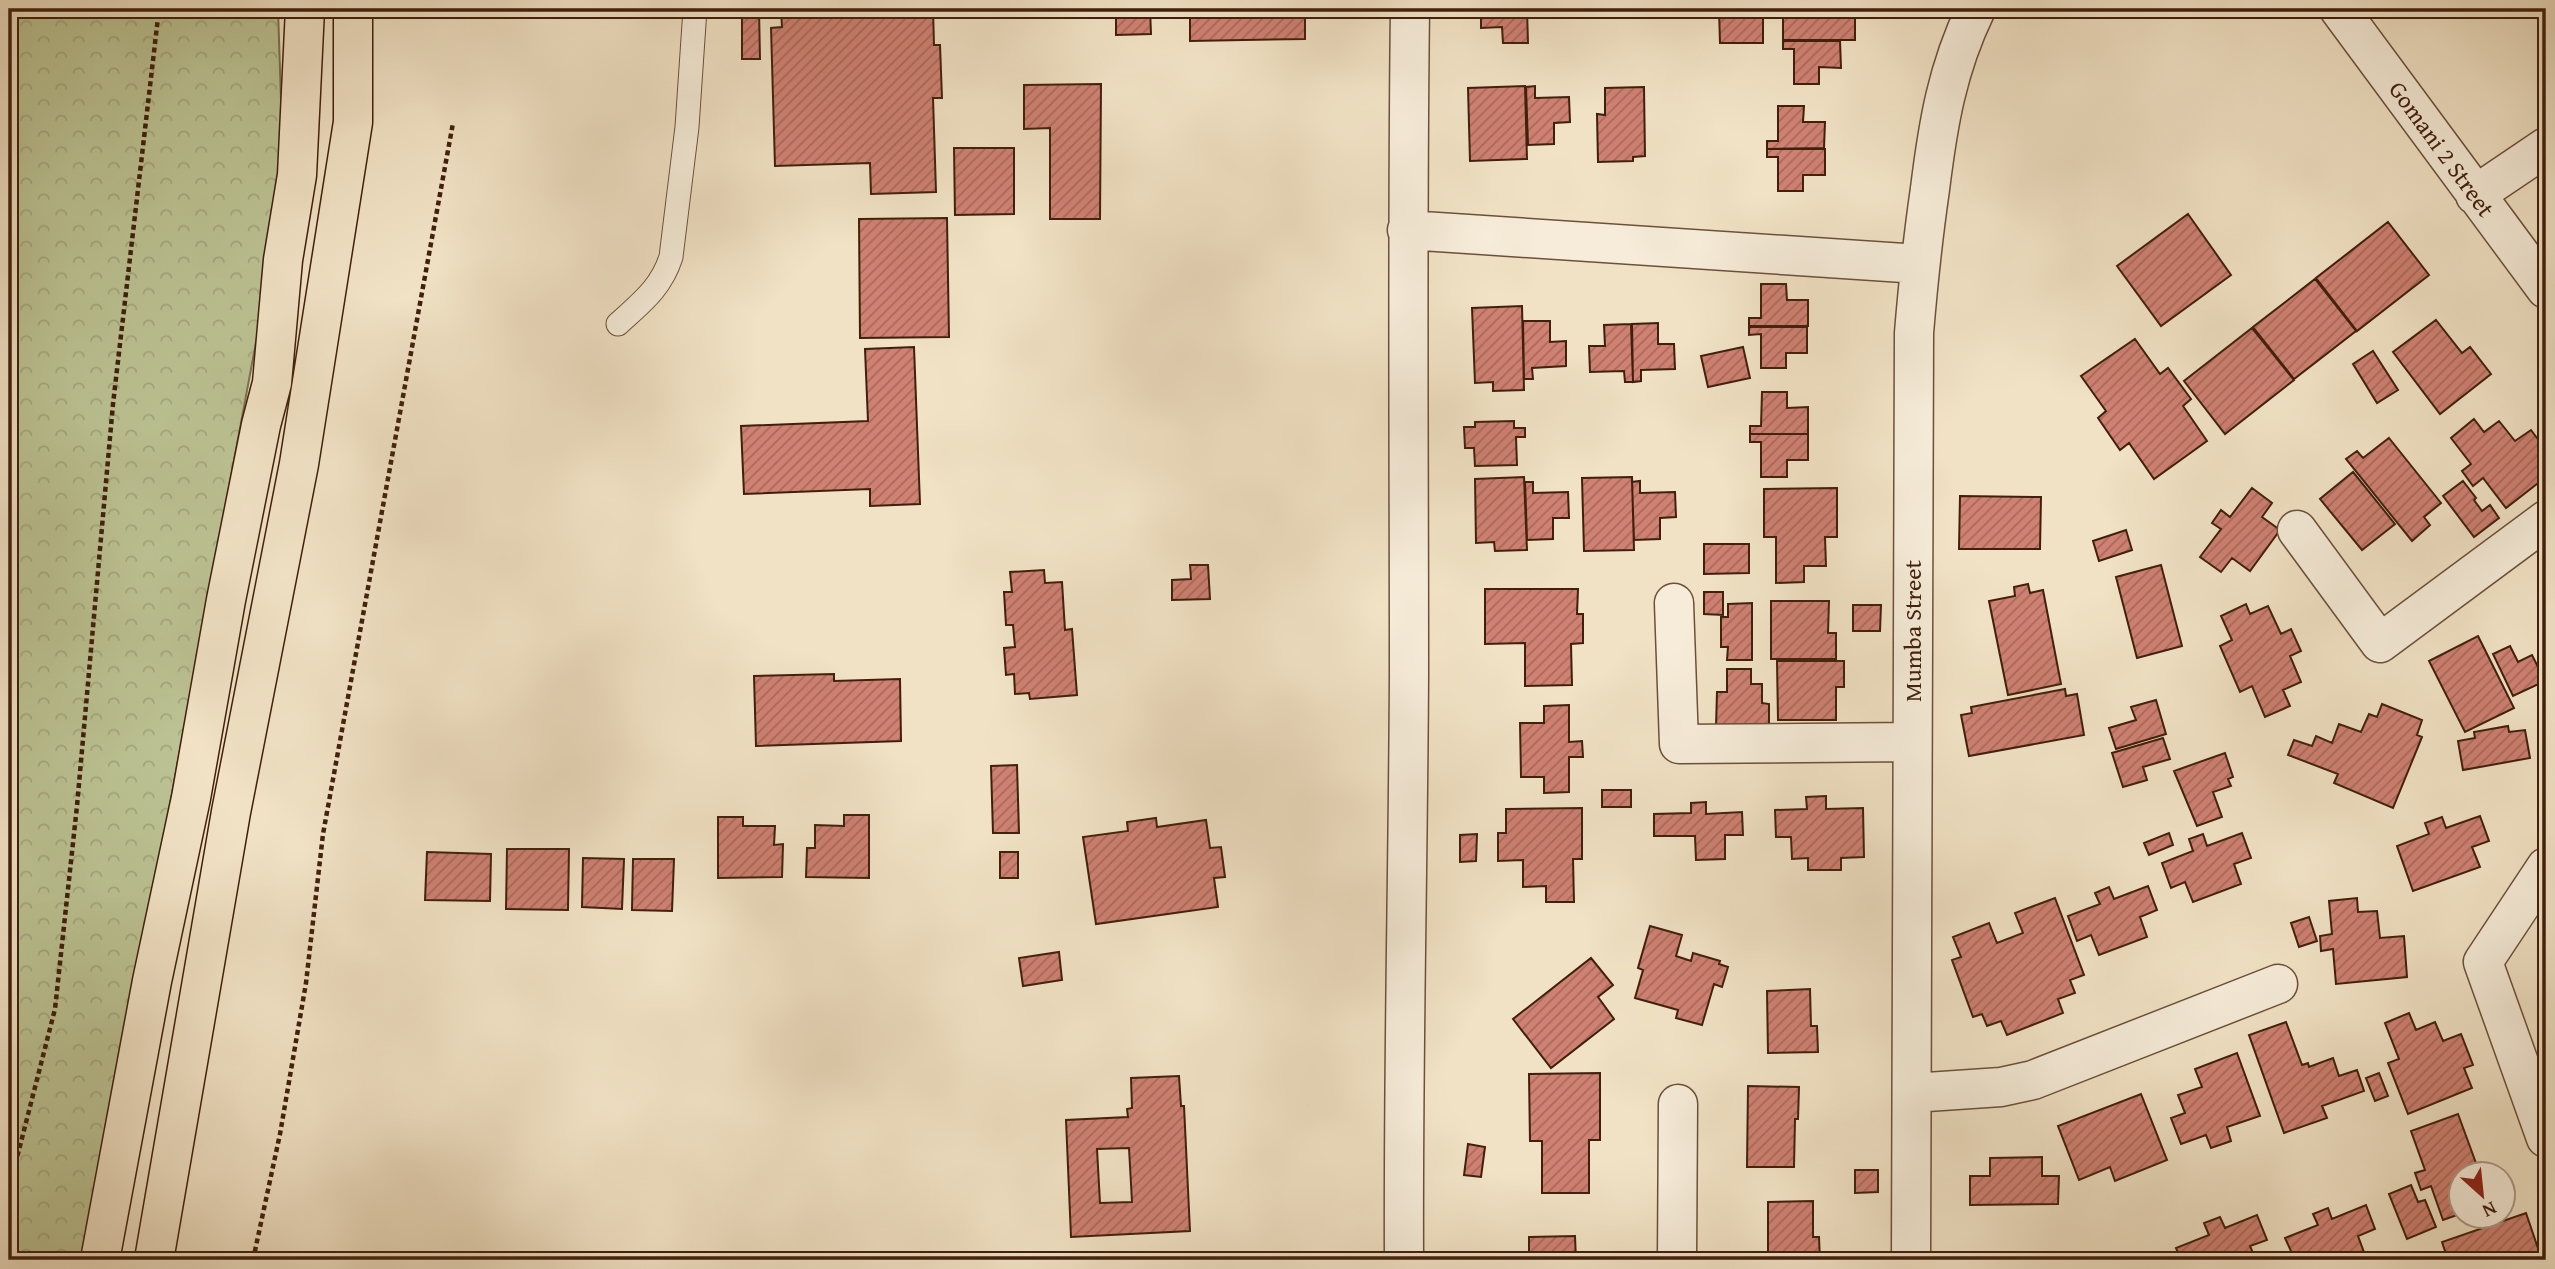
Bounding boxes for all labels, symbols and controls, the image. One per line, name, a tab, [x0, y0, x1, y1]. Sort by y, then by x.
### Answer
street label: Gomani 2 Street	[2381, 74, 2504, 225]
street label: Mumba Street	[1895, 559, 1930, 702]
north arrow	[2446, 1160, 2516, 1230]
text: N	[2477, 1195, 2502, 1226]

